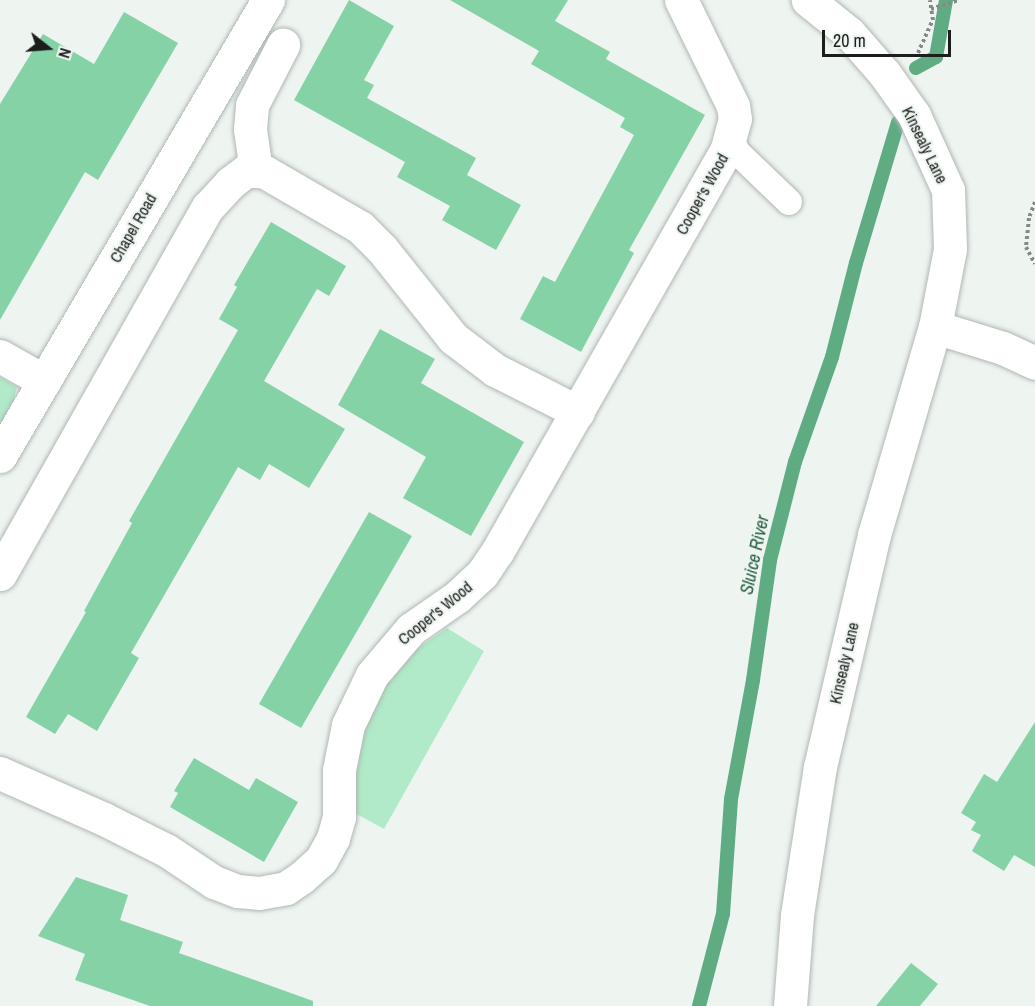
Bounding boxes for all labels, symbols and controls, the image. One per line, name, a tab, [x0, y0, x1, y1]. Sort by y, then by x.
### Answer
north arrow	[18, 18, 78, 78]
scale bar	[825, 18, 954, 56]
text: 20 m	[833, 28, 866, 53]
text: N	[53, 46, 77, 61]
street label: Kinsealy Lane	[898, 103, 952, 187]
street label: Cooper's Wood	[672, 150, 732, 238]
street label: Chapel Road	[106, 190, 160, 266]
water label: Sluice River	[736, 513, 774, 597]
street label: Cooper's Wood	[394, 577, 476, 649]
street label: Kinsealy Lane	[825, 620, 863, 706]

